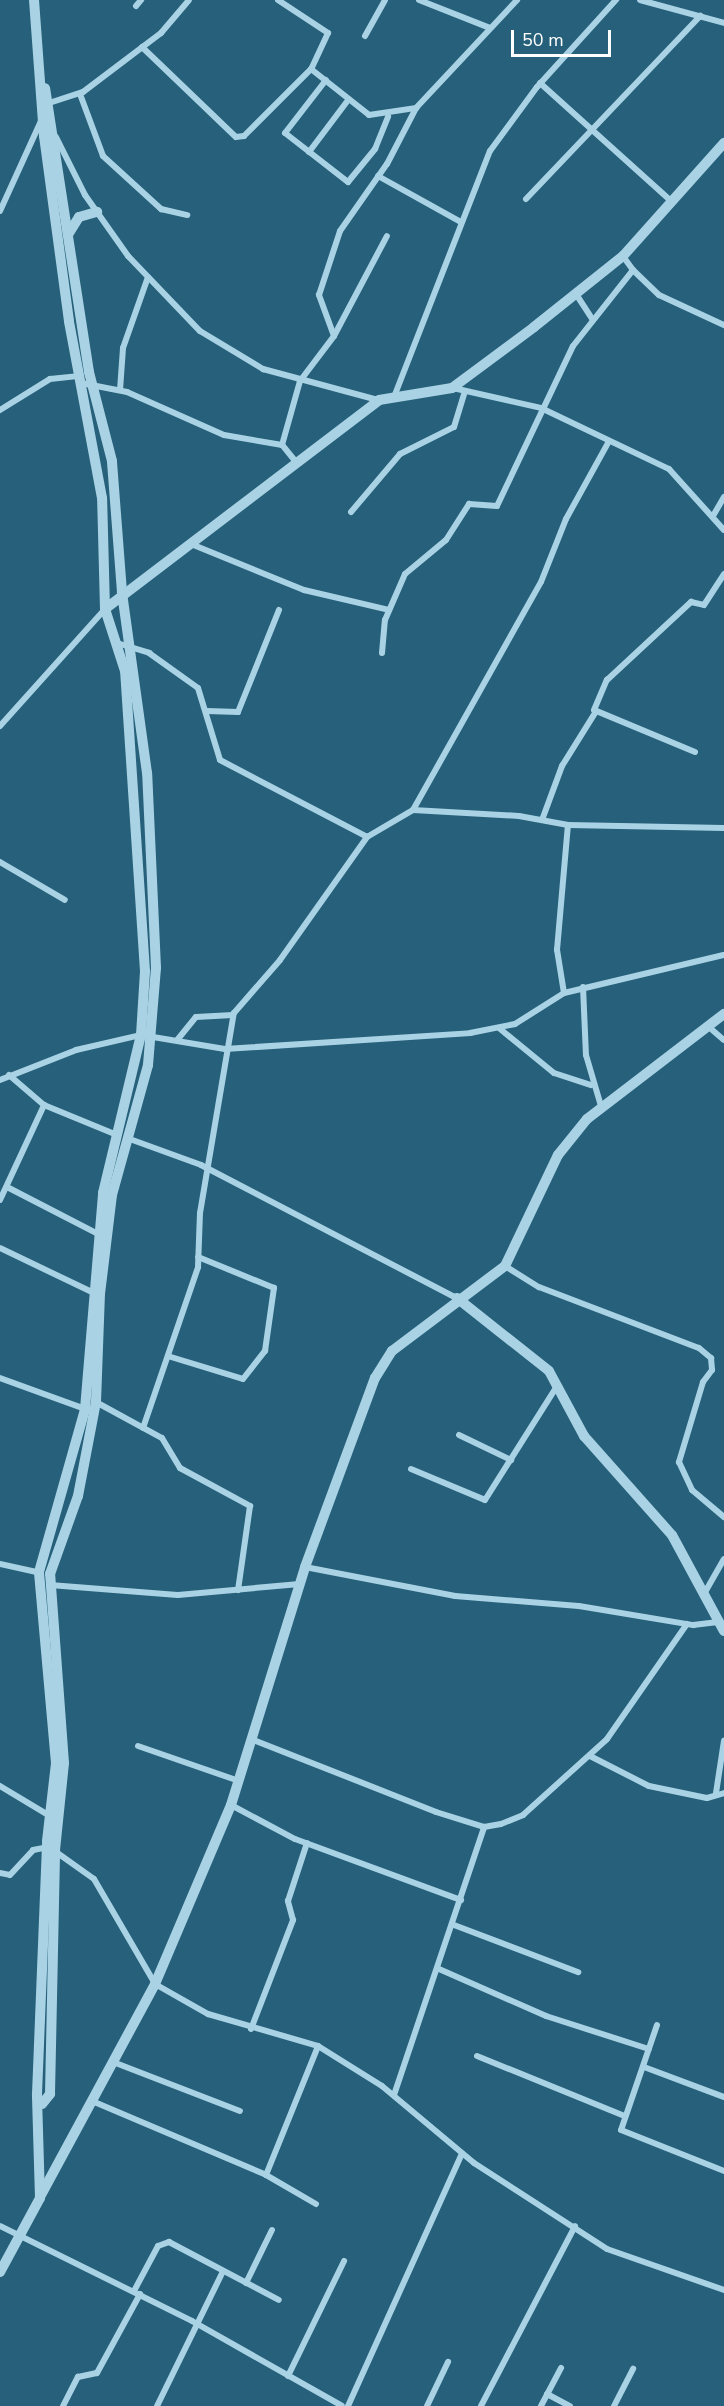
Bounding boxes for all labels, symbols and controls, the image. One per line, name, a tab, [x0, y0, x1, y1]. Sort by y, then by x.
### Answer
scale bar	[514, 18, 614, 56]
text: 50 m	[522, 28, 564, 52]

